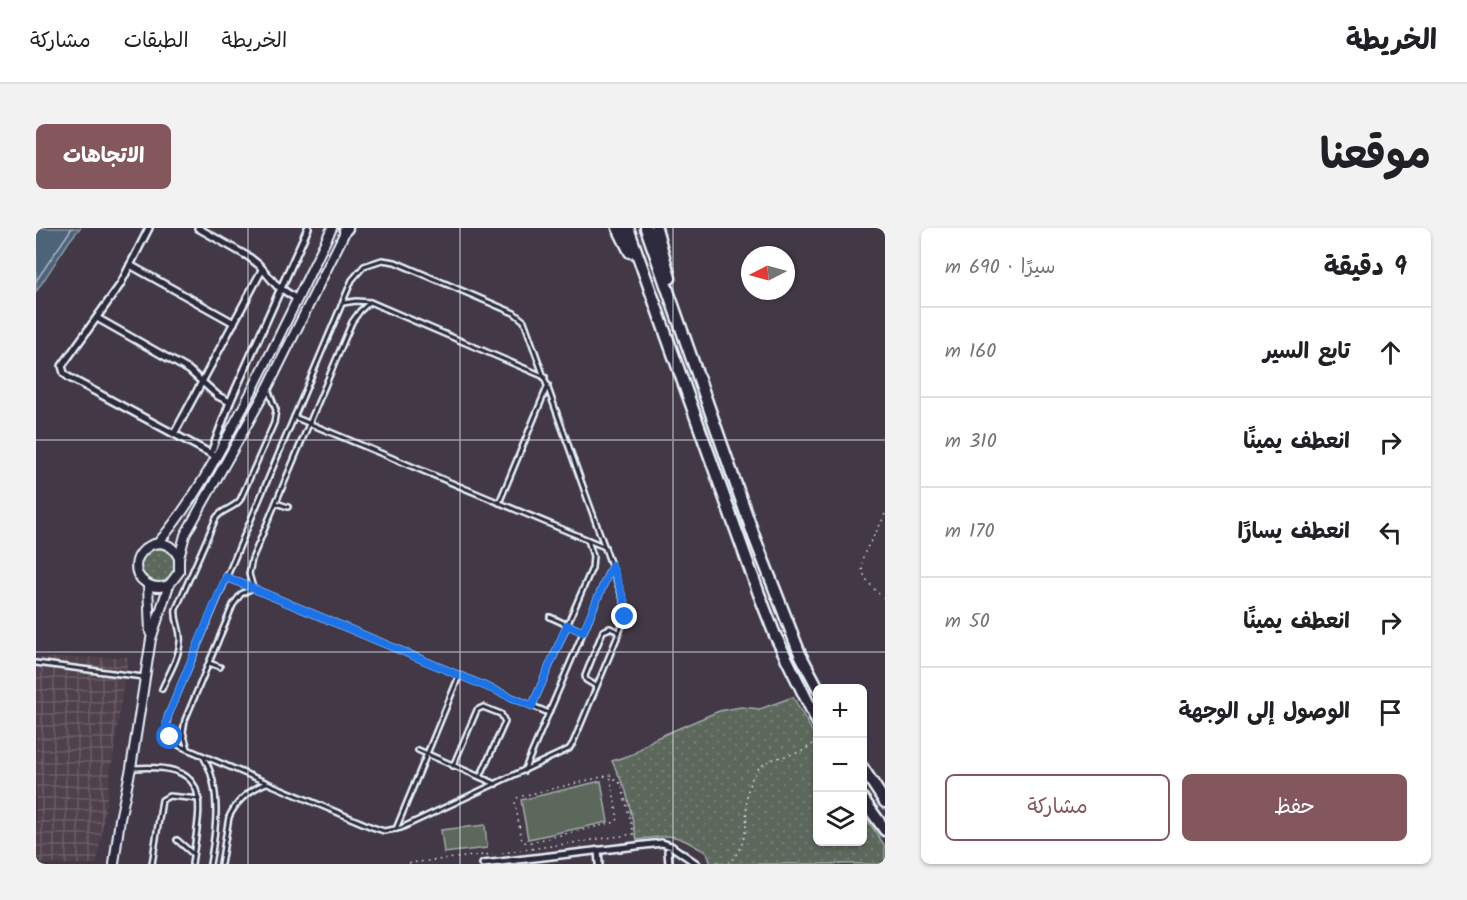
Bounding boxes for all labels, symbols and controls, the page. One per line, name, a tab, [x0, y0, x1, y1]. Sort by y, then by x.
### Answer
text: الخريطة	[1346, 19, 1437, 64]
text: مشاركة	[30, 25, 91, 58]
text: الطبقات	[124, 25, 189, 58]
text: الخريطة	[222, 25, 287, 58]
text: موقعنا	[1320, 123, 1431, 190]
button: الاتجاهات	[36, 124, 171, 189]
north arrow	[741, 246, 795, 300]
text: 9 دقيقة	[1324, 247, 1407, 289]
text: سيرًا · 690 m	[945, 252, 1055, 284]
text: تابع السير	[1263, 335, 1350, 370]
text: 160 m	[945, 336, 996, 368]
icon: ahead	[1374, 336, 1407, 369]
text: انعطف يمينًا	[1243, 425, 1350, 460]
text: 310 m	[945, 426, 997, 458]
icon: right	[1374, 426, 1407, 459]
text: انعطف يسارًا	[1238, 515, 1350, 550]
text: 170 m	[945, 516, 994, 548]
icon: left	[1374, 516, 1407, 549]
route end	[611, 603, 637, 629]
text: انعطف يمينًا	[1243, 605, 1350, 640]
text: 50 m	[945, 606, 990, 638]
icon: right	[1374, 606, 1407, 639]
map controls	[813, 684, 867, 846]
button: +	[813, 684, 867, 738]
text: الوصول إلى الوجهة	[1178, 695, 1350, 730]
icon: arrive	[1374, 696, 1407, 729]
route start	[156, 723, 182, 749]
button: −	[813, 738, 867, 792]
button: مشاركة	[945, 774, 1170, 841]
button: حفظ	[1182, 774, 1407, 841]
button: layers	[813, 792, 867, 846]

